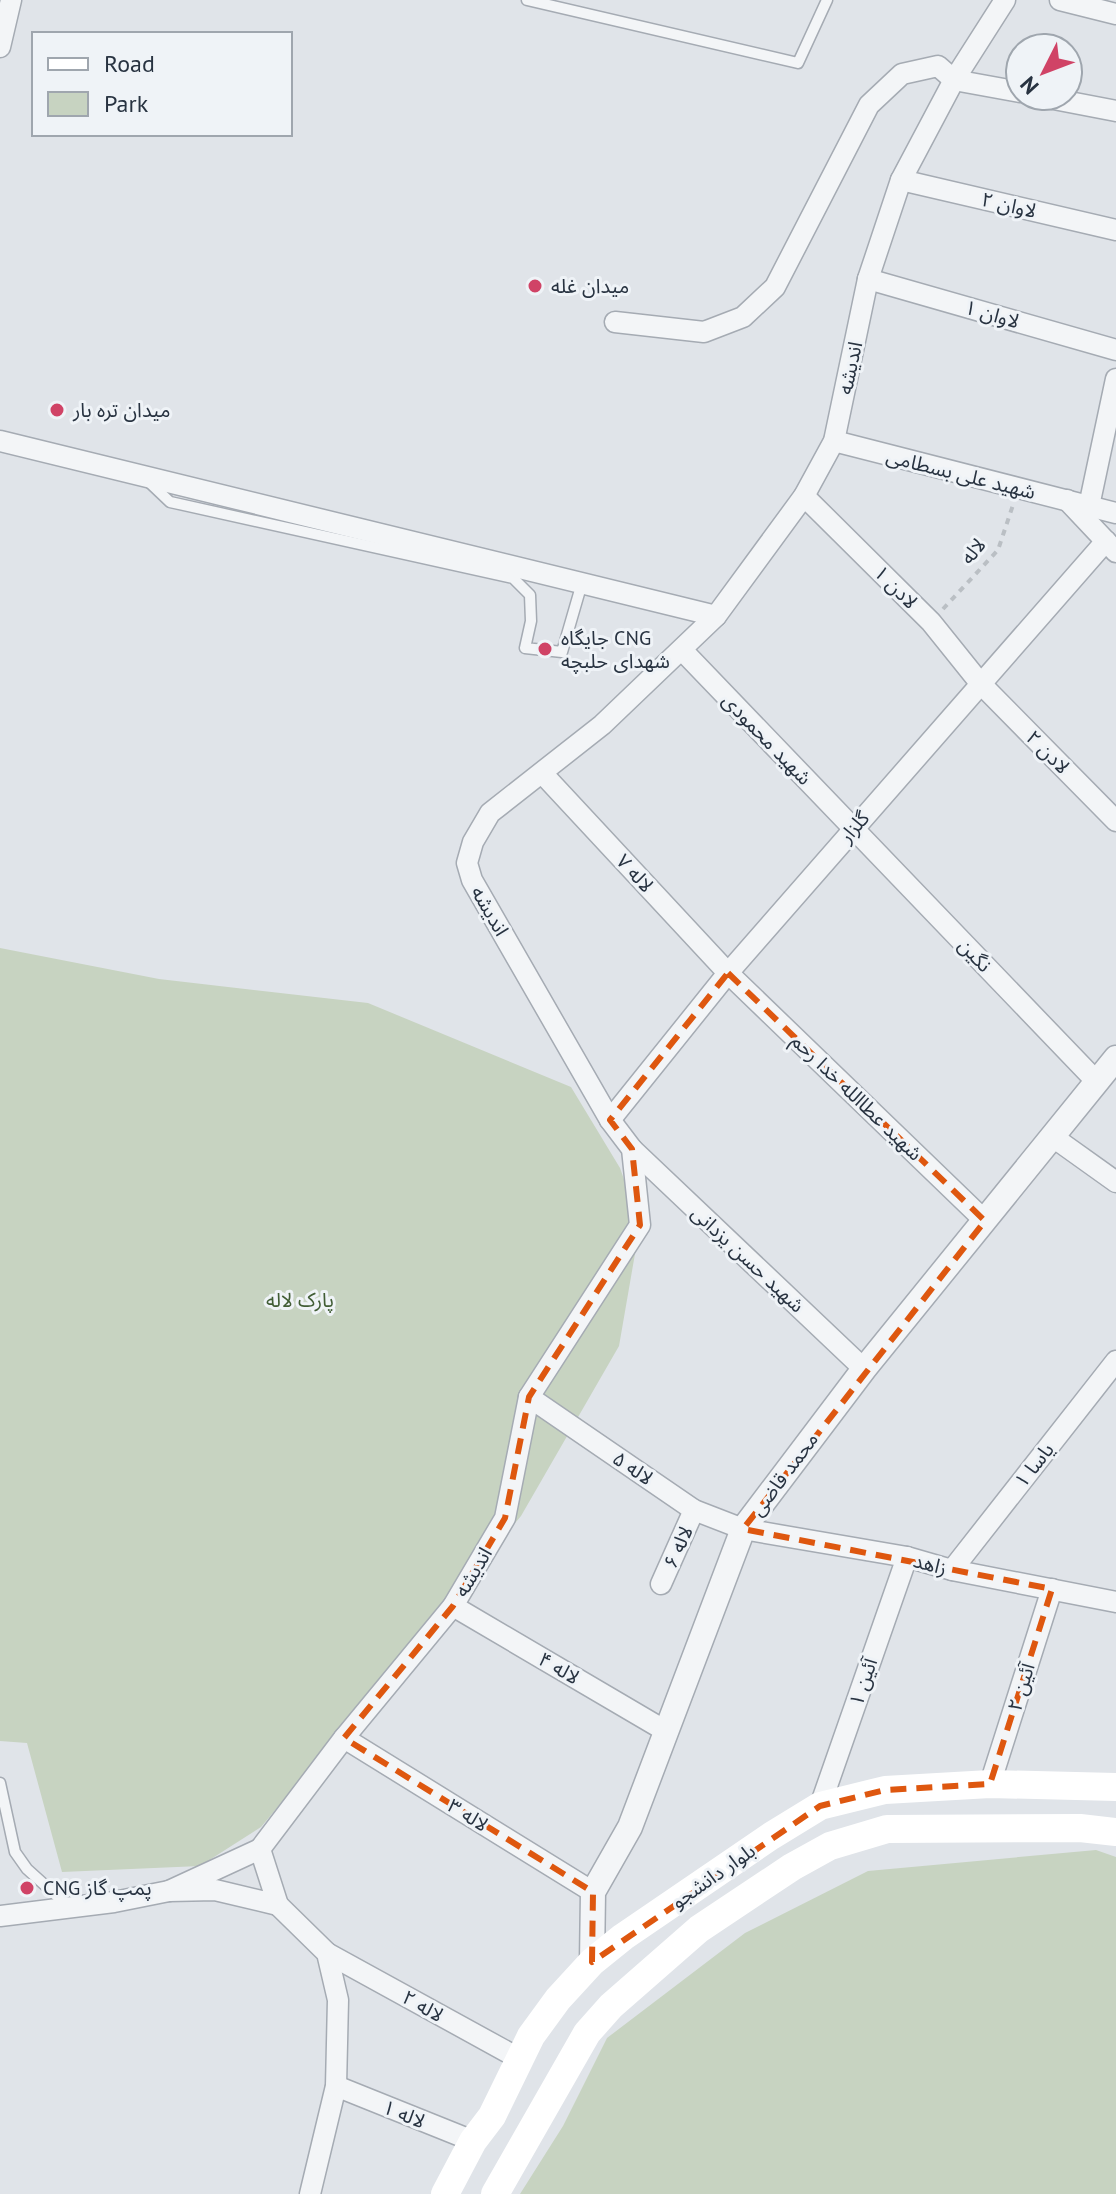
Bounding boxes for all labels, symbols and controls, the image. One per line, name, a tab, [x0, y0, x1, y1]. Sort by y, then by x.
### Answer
legend	[32, 32, 292, 136]
north arrow	[1004, 32, 1084, 112]
text: Road	[104, 48, 155, 79]
text: N	[1014, 71, 1044, 100]
text: Park	[104, 88, 149, 119]
street label: لاوان ۲	[979, 186, 1039, 224]
place label: میدان غله	[551, 273, 629, 299]
marker: میدان غله	[526, 277, 544, 295]
street label: لاوان ۱	[962, 294, 1022, 334]
street label: اندیشه	[832, 339, 868, 397]
place label: میدان تره بار	[72, 397, 170, 423]
marker: میدان تره بار	[48, 401, 66, 419]
street label: شهید علی بسطامی	[884, 443, 1038, 505]
street label: لاله	[955, 532, 991, 570]
street label: لادن ۱	[869, 560, 923, 614]
place label: جایگاه CNG شهدای حلبچه	[561, 625, 670, 674]
marker: جایگاه CNG شهدای حلبچه	[536, 640, 554, 658]
street label: شهید محمودی	[717, 687, 817, 791]
street label: لادن ۲	[1021, 725, 1075, 779]
street label: گلزار	[832, 805, 875, 849]
street label: لاله ۷	[611, 848, 659, 898]
street label: اندیشه	[465, 881, 515, 941]
street label: نگین	[953, 932, 997, 978]
street label: شهید عطاالله خدا رحم	[785, 1028, 928, 1168]
street label: شهید حسن یزدانی	[686, 1200, 810, 1318]
park label: پارک لاله	[266, 1287, 334, 1313]
street label: محمد قاضی	[744, 1427, 824, 1521]
street label: یاسا ۱	[1008, 1437, 1060, 1493]
street label: لاله ۵	[608, 1445, 658, 1491]
street label: لاله ۶	[657, 1522, 699, 1572]
street label: اندیشه	[448, 1542, 498, 1602]
street label: زاهد	[910, 1547, 950, 1581]
street label: لاله ۴	[534, 1646, 584, 1690]
street label: آئین ۱	[843, 1654, 884, 1709]
street label: آئین ۲	[1001, 1659, 1041, 1714]
street label: لاله ۳	[443, 1792, 493, 1838]
street label: بلوار دانشجو	[666, 1837, 760, 1915]
place label: CNG پمپ گاز	[43, 1875, 152, 1902]
marker: CNG پمپ گاز	[18, 1879, 36, 1897]
street label: لاله ۲	[398, 1984, 448, 2028]
street label: لاله ۱	[379, 2094, 429, 2134]

